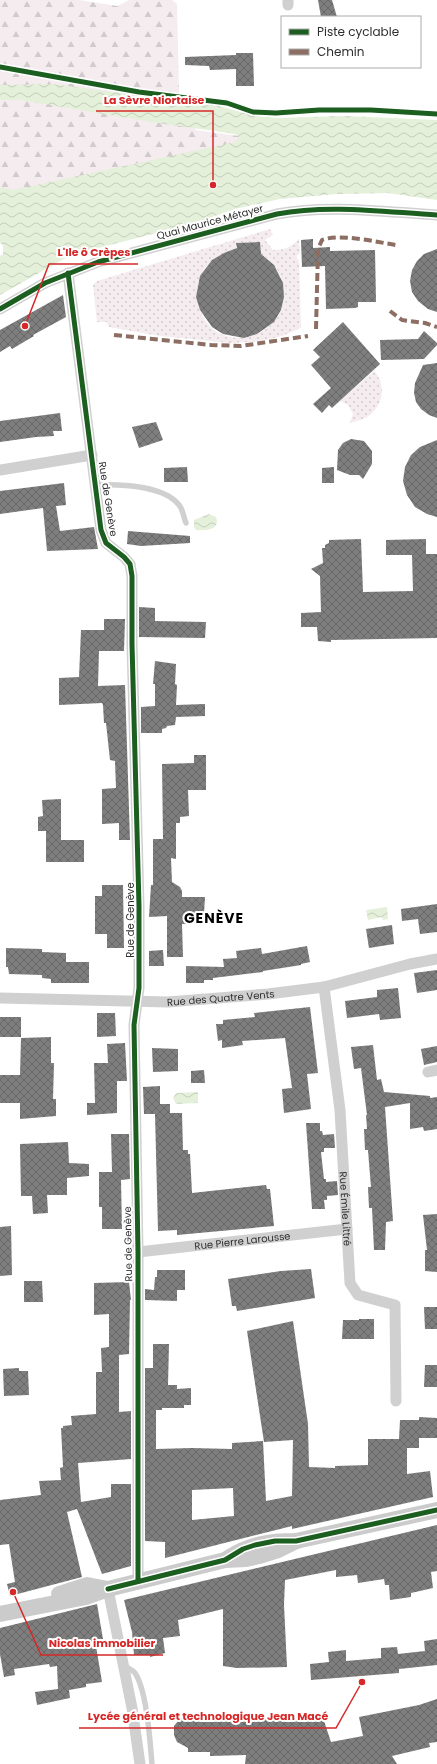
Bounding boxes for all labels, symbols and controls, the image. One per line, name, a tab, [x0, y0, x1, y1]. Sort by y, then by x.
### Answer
legend	[281, 16, 421, 68]
text: Piste cyclable	[317, 23, 399, 40]
text: Chemin	[317, 43, 364, 60]
callout: La Sèvre Niortaise	[96, 88, 213, 111]
text: La Sèvre Niortaise	[104, 92, 205, 108]
street label: Quai Maurice Métayer	[155, 200, 265, 243]
callout: L'Ile ô Crèpes	[49, 241, 138, 264]
text: L'Ile ô Crèpes	[58, 244, 130, 260]
street label: Rue de Genève	[95, 461, 121, 537]
street label: Rue de Genève	[123, 882, 138, 958]
district label: GENÈVE	[184, 908, 244, 928]
street label: Rue des Quatre Vents	[166, 986, 275, 1010]
street label: Rue Émile Littré	[336, 1171, 355, 1246]
street label: Rue de Genève	[120, 1206, 136, 1282]
street label: Rue Pierre Larousse	[194, 1228, 291, 1253]
callout: Nicolas immobilier	[41, 1632, 163, 1655]
text: Nicolas immobilier	[49, 1635, 156, 1651]
callout: Lycée général et technologique Jean Macé	[79, 1705, 336, 1728]
text: Lycée général et technologique Jean Macé	[88, 1708, 328, 1724]

